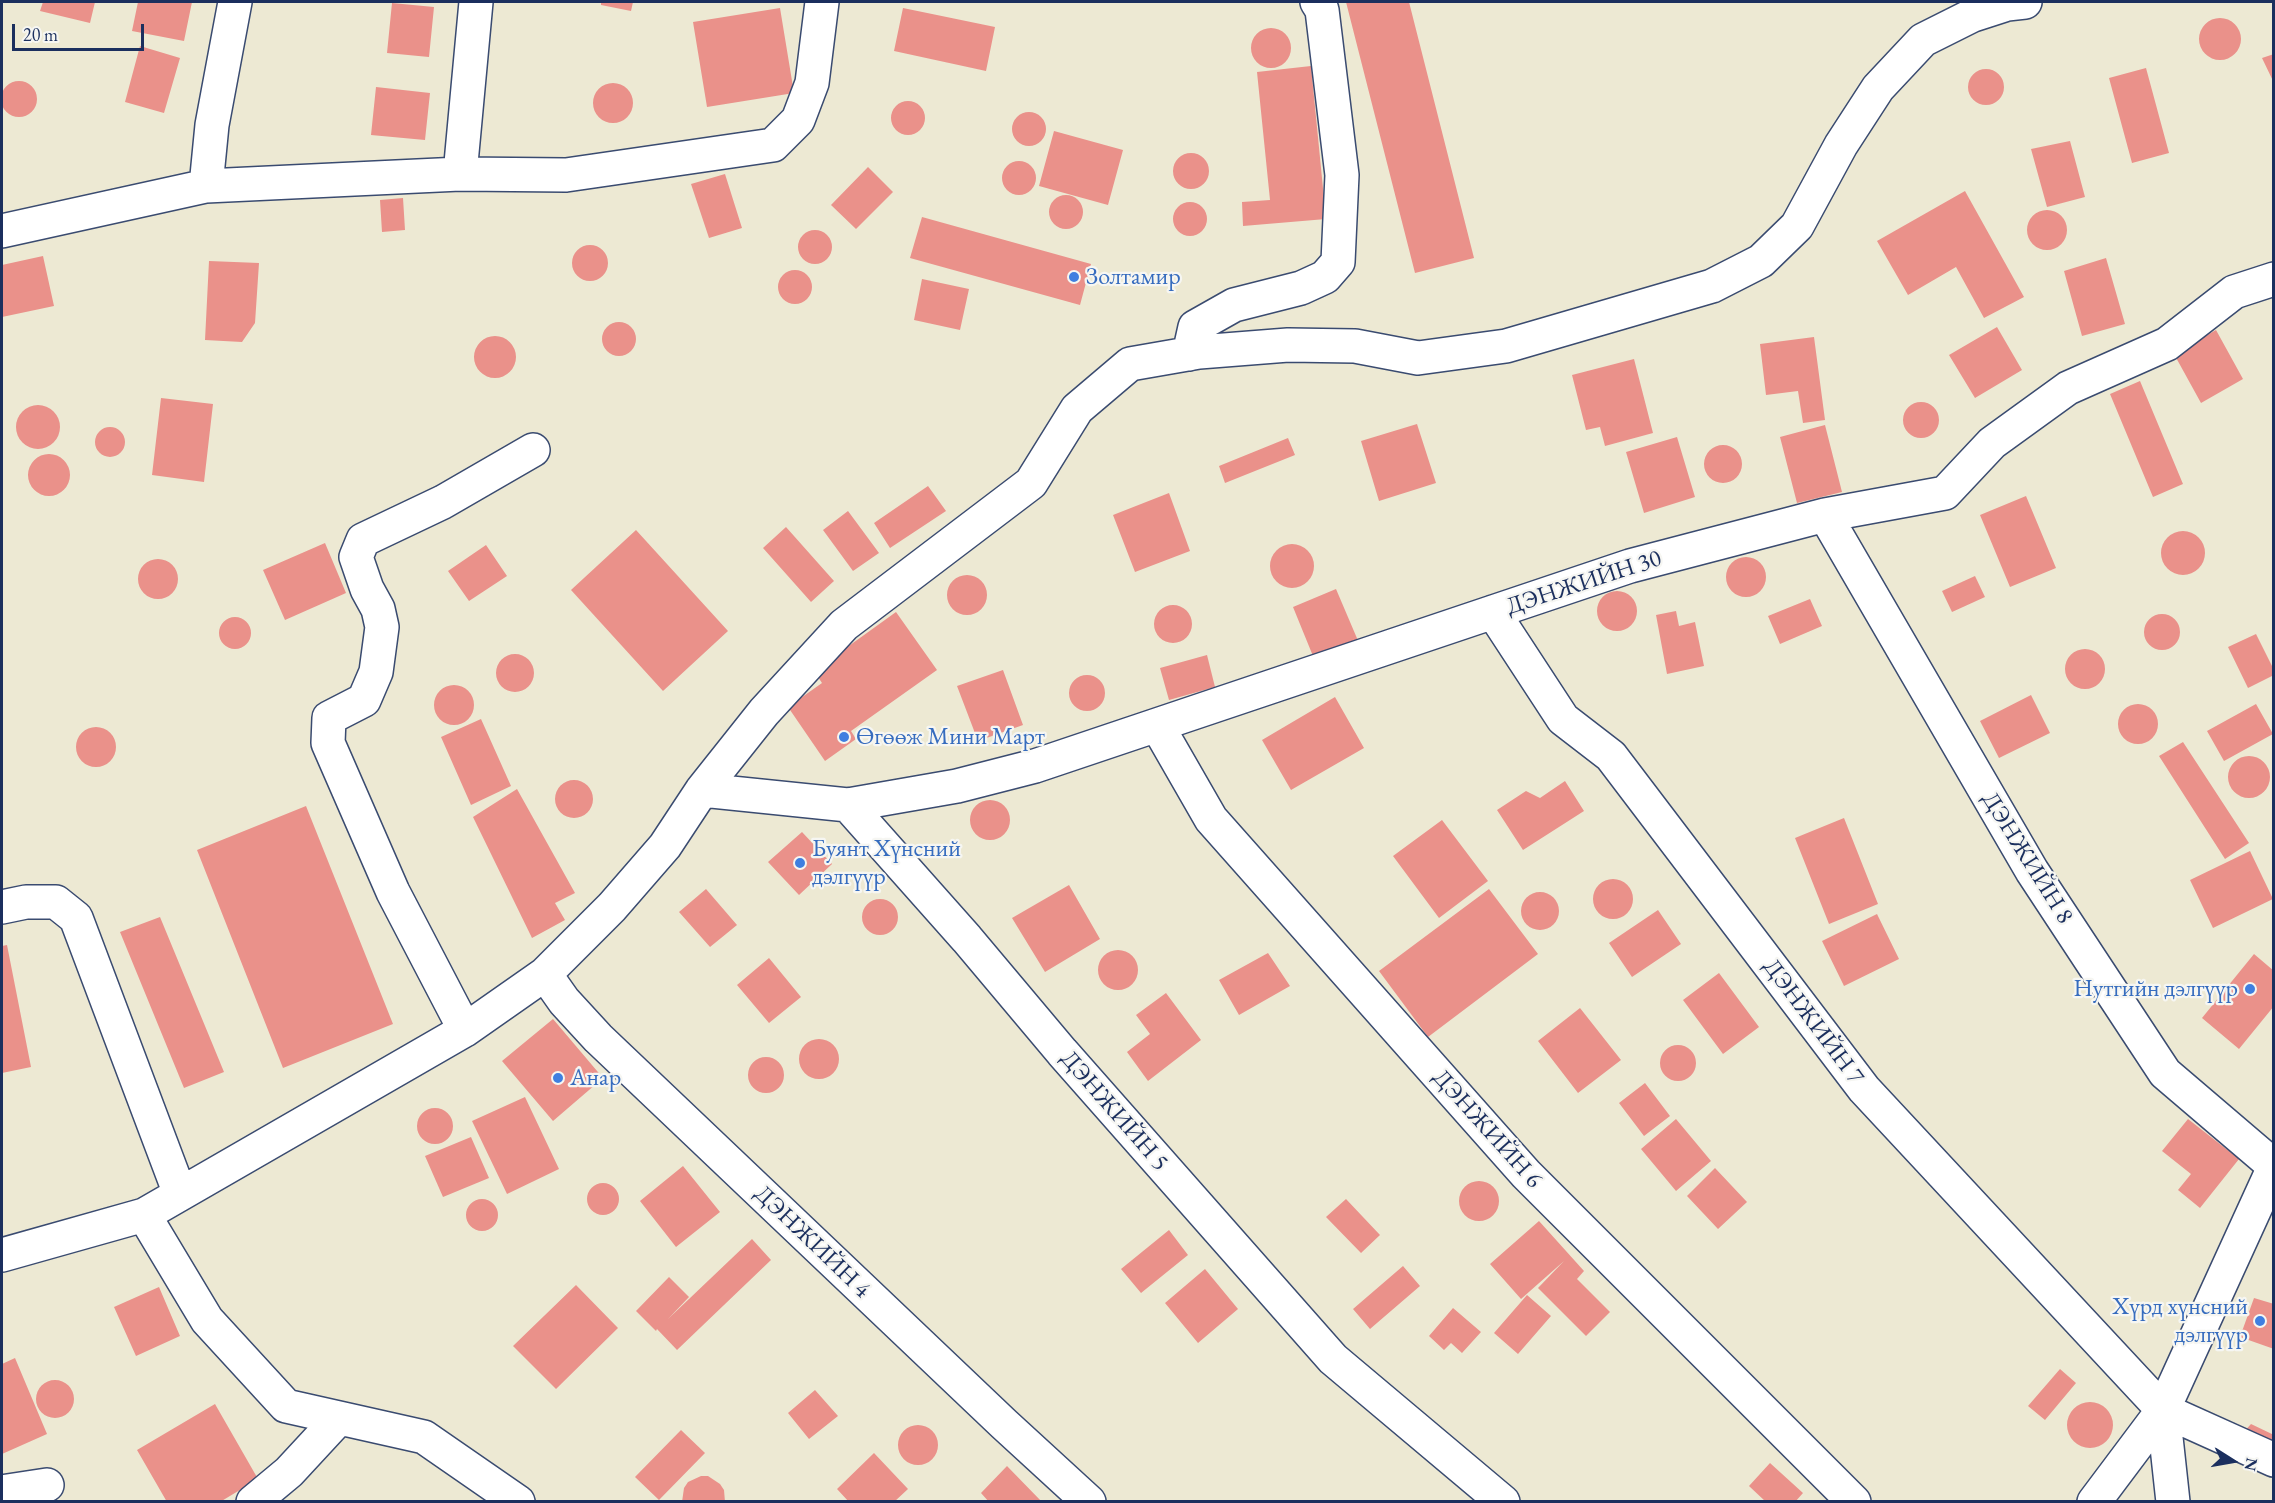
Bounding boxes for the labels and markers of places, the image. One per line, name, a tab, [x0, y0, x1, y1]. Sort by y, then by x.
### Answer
place label: Золтамир	[1086, 263, 1181, 291]
marker: Золтамир	[1067, 270, 1081, 284]
place label: Өгөөж Мини Март	[856, 723, 1045, 751]
marker: Өгөөж Мини Март	[837, 730, 851, 744]
place label: Буянт Хүнсний дэлгүүр	[812, 835, 961, 891]
marker: Буянт Хүнсний дэлгүүр	[793, 856, 807, 870]
place label: Нутгийн дэлгүүр	[2073, 975, 2238, 1003]
marker: Нутгийн дэлгүүр	[2243, 982, 2257, 996]
place label: Анар	[570, 1064, 621, 1092]
marker: Анар	[551, 1071, 565, 1085]
place label: Хүрд хүнсний дэлгүүр	[2112, 1293, 2248, 1349]
marker: Хүрд хүнсний дэлгүүр	[2253, 1314, 2267, 1328]

